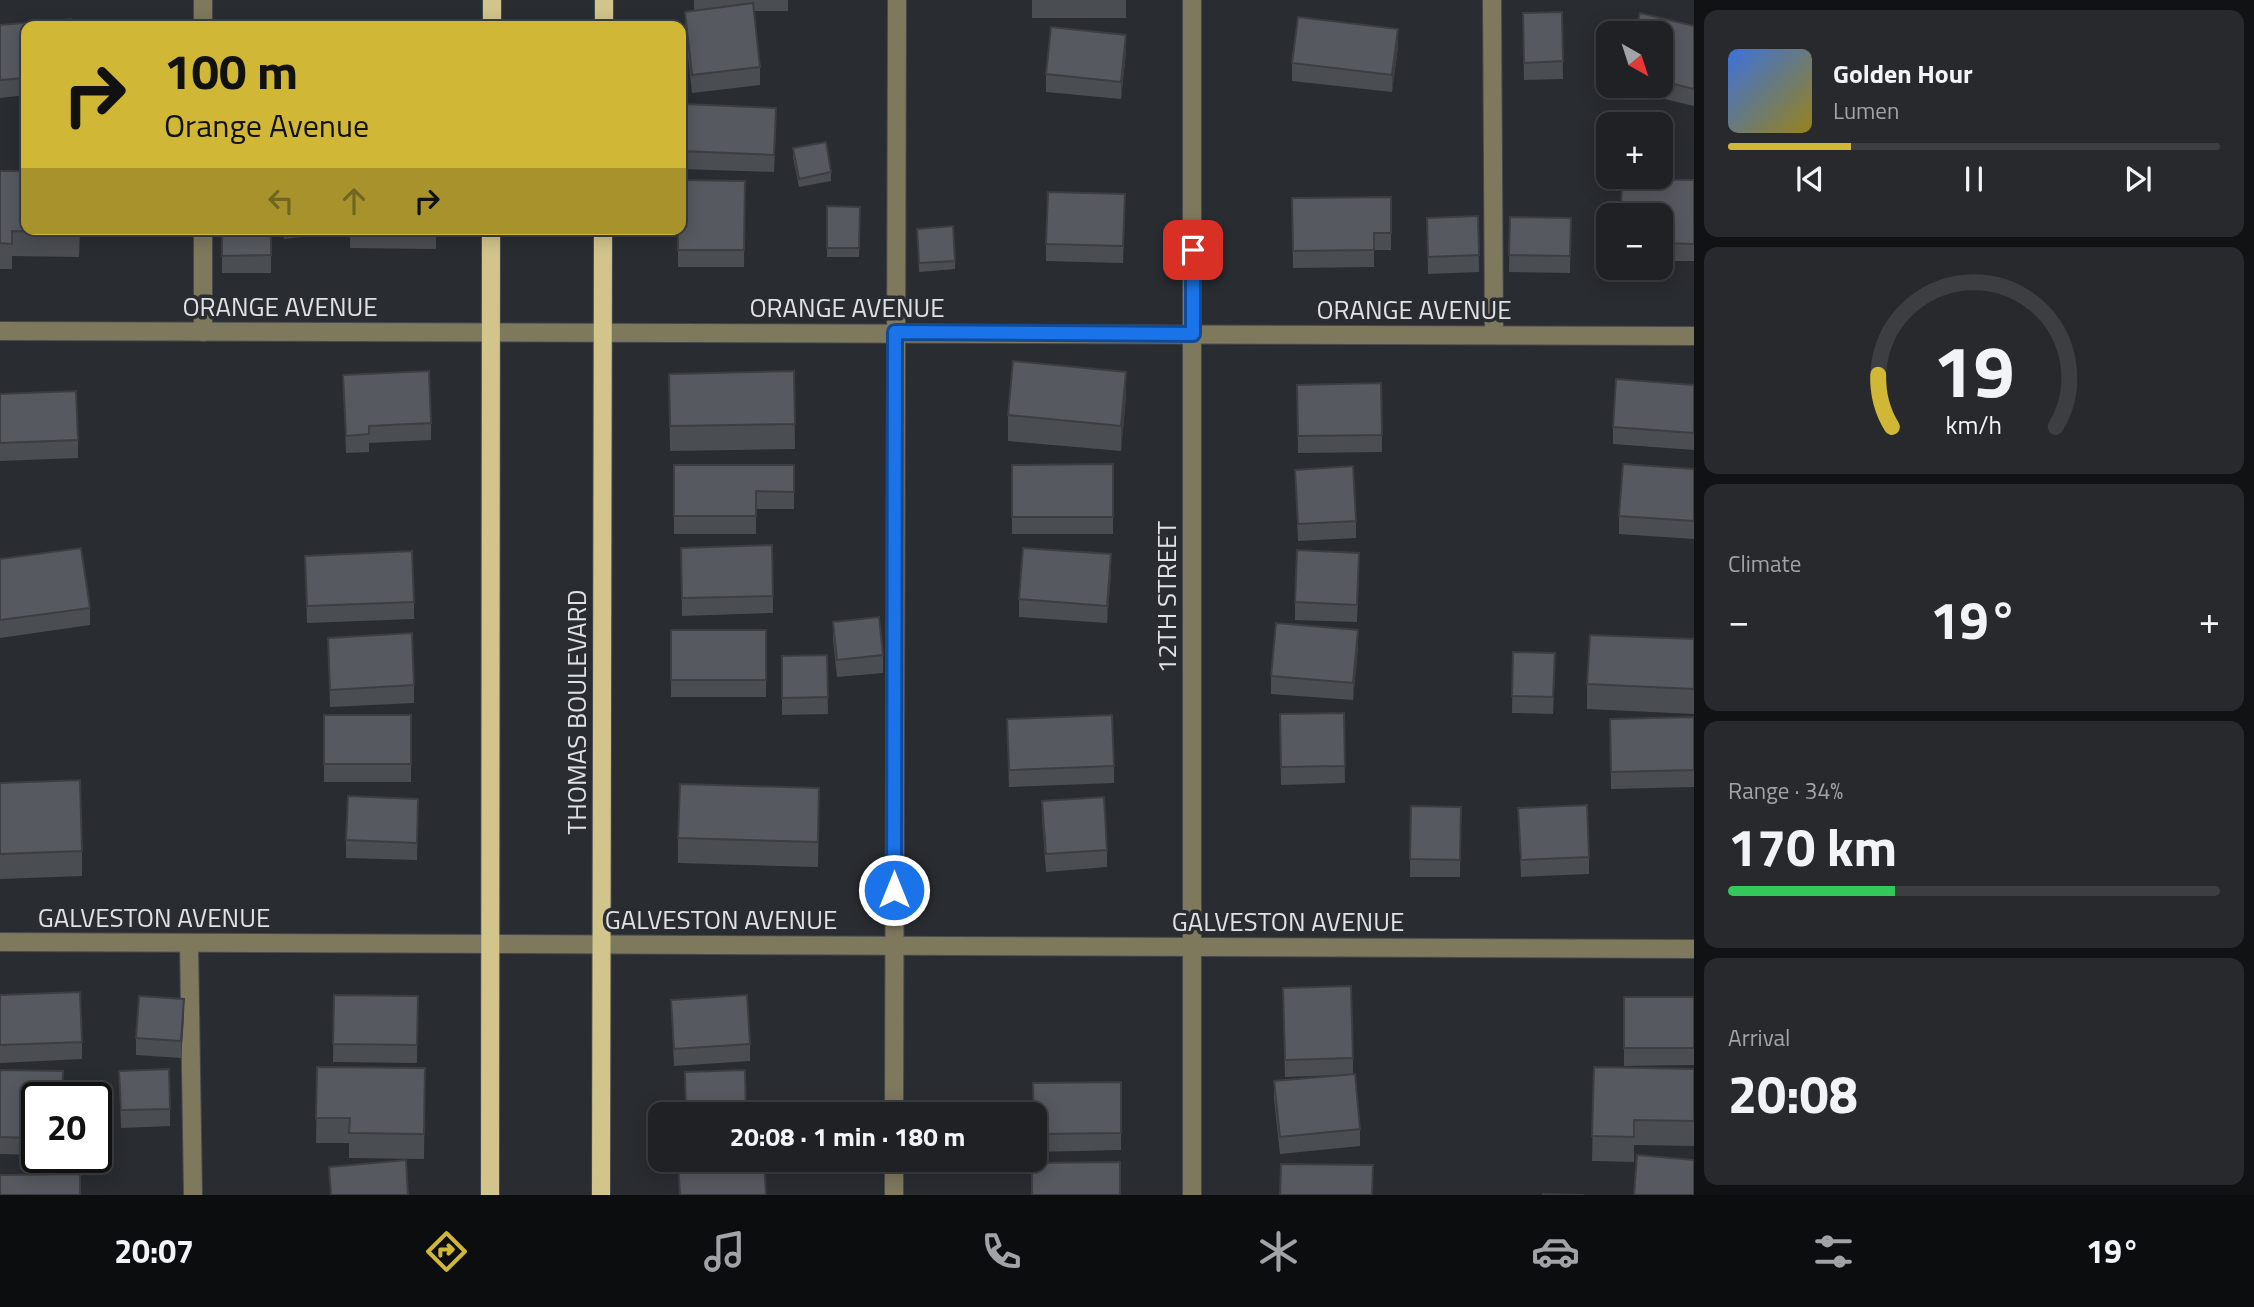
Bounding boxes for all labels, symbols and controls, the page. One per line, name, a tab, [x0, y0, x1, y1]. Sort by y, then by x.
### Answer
north arrow	[1596, 21, 1673, 98]
map controls	[1596, 21, 1673, 280]
text: 100 m	[164, 33, 298, 108]
icon: right	[49, 49, 140, 140]
text: Golden Hour	[1833, 54, 1973, 93]
text: Lumen	[1833, 93, 1899, 128]
text: Orange Avenue	[164, 101, 369, 149]
button: +	[1596, 112, 1673, 189]
icon: previous	[1791, 160, 1829, 198]
icon: pause	[1955, 160, 1993, 198]
icon: next	[2119, 160, 2157, 198]
icon: left	[262, 182, 300, 220]
icon: ahead	[335, 182, 373, 220]
icon: right	[408, 182, 446, 220]
button: −	[1596, 203, 1673, 280]
pin	[1163, 220, 1223, 280]
icon: arrive	[1174, 231, 1212, 269]
street label: ORANGE AVENUE	[182, 287, 378, 326]
street label: ORANGE AVENUE	[749, 288, 945, 327]
street label: ORANGE AVENUE	[1316, 290, 1512, 329]
text: 19	[1933, 315, 2015, 425]
text: km/h	[1946, 405, 2002, 443]
street label: 12TH STREET	[1147, 521, 1186, 673]
text: Climate	[1728, 546, 1801, 581]
text: 19°	[1930, 580, 2018, 659]
street label: THOMAS BOULEVARD	[557, 590, 596, 834]
text: −	[1728, 591, 1749, 649]
text: +	[2199, 591, 2220, 649]
text: Range · 34%	[1728, 773, 1843, 808]
text: 170 km	[1728, 807, 1897, 886]
position arrow	[857, 853, 931, 927]
street label: GALVESTON AVENUE	[38, 898, 270, 937]
street label: GALVESTON AVENUE	[605, 900, 837, 939]
street label: GALVESTON AVENUE	[1172, 902, 1404, 941]
text: Arrival	[1728, 1020, 1790, 1055]
text: 20:08	[1728, 1054, 1858, 1133]
speed limit sign: 20	[21, 1082, 112, 1173]
text: 20:08 · 1 min · 180 m	[730, 1117, 965, 1156]
text: 20:07	[114, 1227, 194, 1275]
icon: directions	[422, 1227, 471, 1276]
icon: music	[700, 1227, 749, 1276]
icon: phone	[977, 1227, 1026, 1276]
icon: climate	[1254, 1227, 1303, 1276]
icon: car	[1531, 1227, 1580, 1276]
icon: filters	[1809, 1227, 1858, 1276]
text: 19°	[2086, 1227, 2140, 1275]

